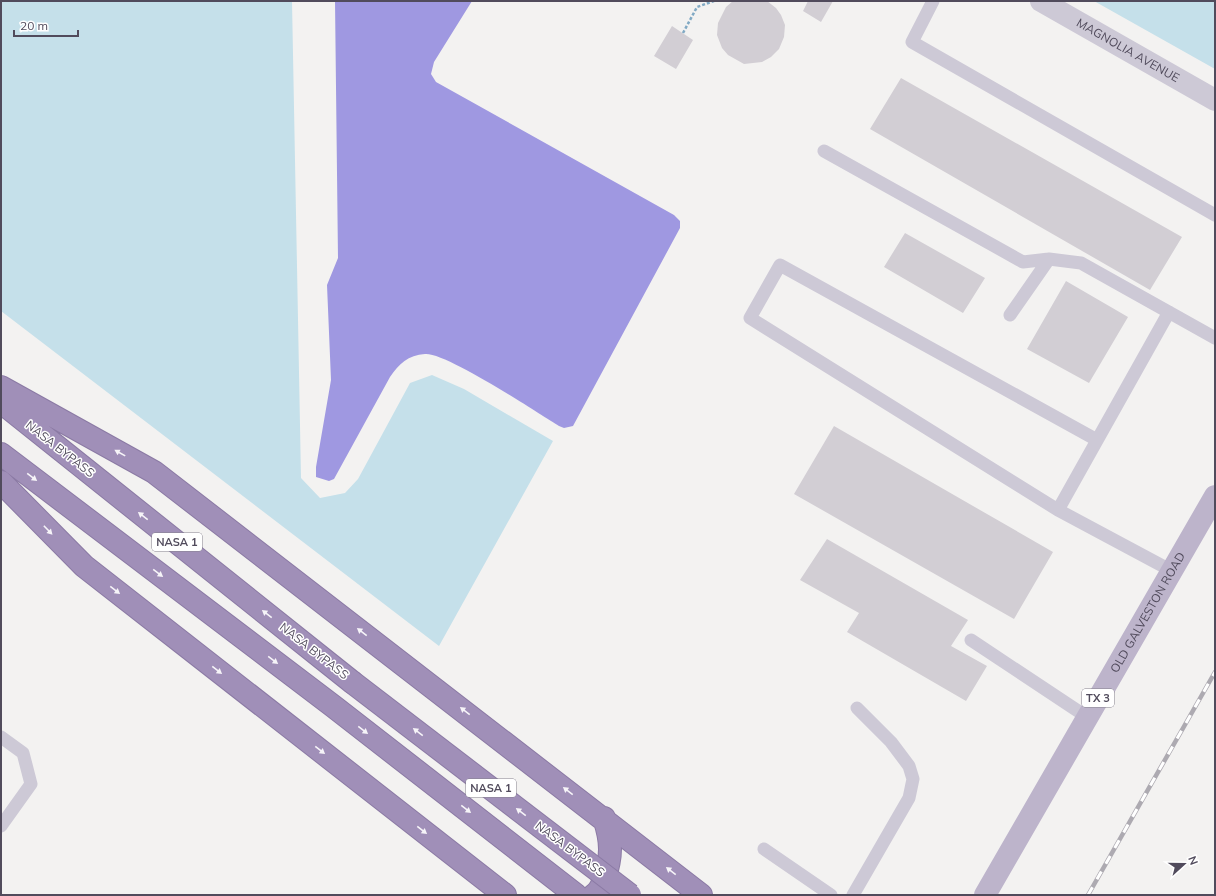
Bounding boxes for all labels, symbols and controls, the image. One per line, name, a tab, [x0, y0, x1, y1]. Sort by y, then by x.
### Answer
scale bar	[14, 12, 78, 38]
street label: MAGNOLIA AVENUE	[1074, 15, 1182, 85]
text: 20 m	[20, 18, 48, 33]
street label: NASA BYPASS	[23, 417, 98, 480]
one-way arrow	[114, 449, 126, 456]
one-way arrow	[27, 473, 37, 481]
one-way arrow	[138, 511, 149, 520]
one-way arrow	[43, 525, 53, 535]
road number: NASA 1	[152, 533, 202, 551]
street label: OLD GALVESTON ROAD	[1107, 549, 1188, 675]
one-way arrow	[152, 569, 163, 577]
one-way arrow	[109, 586, 120, 595]
one-way arrow	[261, 610, 272, 618]
street label: NASA BYPASS	[277, 619, 352, 682]
one-way arrow	[357, 628, 368, 636]
one-way arrow	[267, 656, 278, 664]
one-way arrow	[212, 666, 222, 674]
road number: TX 3	[1082, 689, 1114, 707]
one-way arrow	[460, 707, 471, 716]
one-way arrow	[358, 725, 369, 734]
one-way arrow	[413, 728, 424, 737]
one-way arrow	[314, 746, 325, 754]
road number: NASA 1	[466, 779, 516, 797]
one-way arrow	[563, 787, 574, 795]
one-way arrow	[461, 805, 471, 813]
one-way arrow	[516, 807, 527, 816]
street label: NASA BYPASS	[533, 818, 608, 880]
one-way arrow	[417, 826, 428, 834]
north arrow	[1164, 844, 1204, 884]
text: N	[1185, 854, 1201, 867]
one-way arrow	[665, 867, 676, 875]

